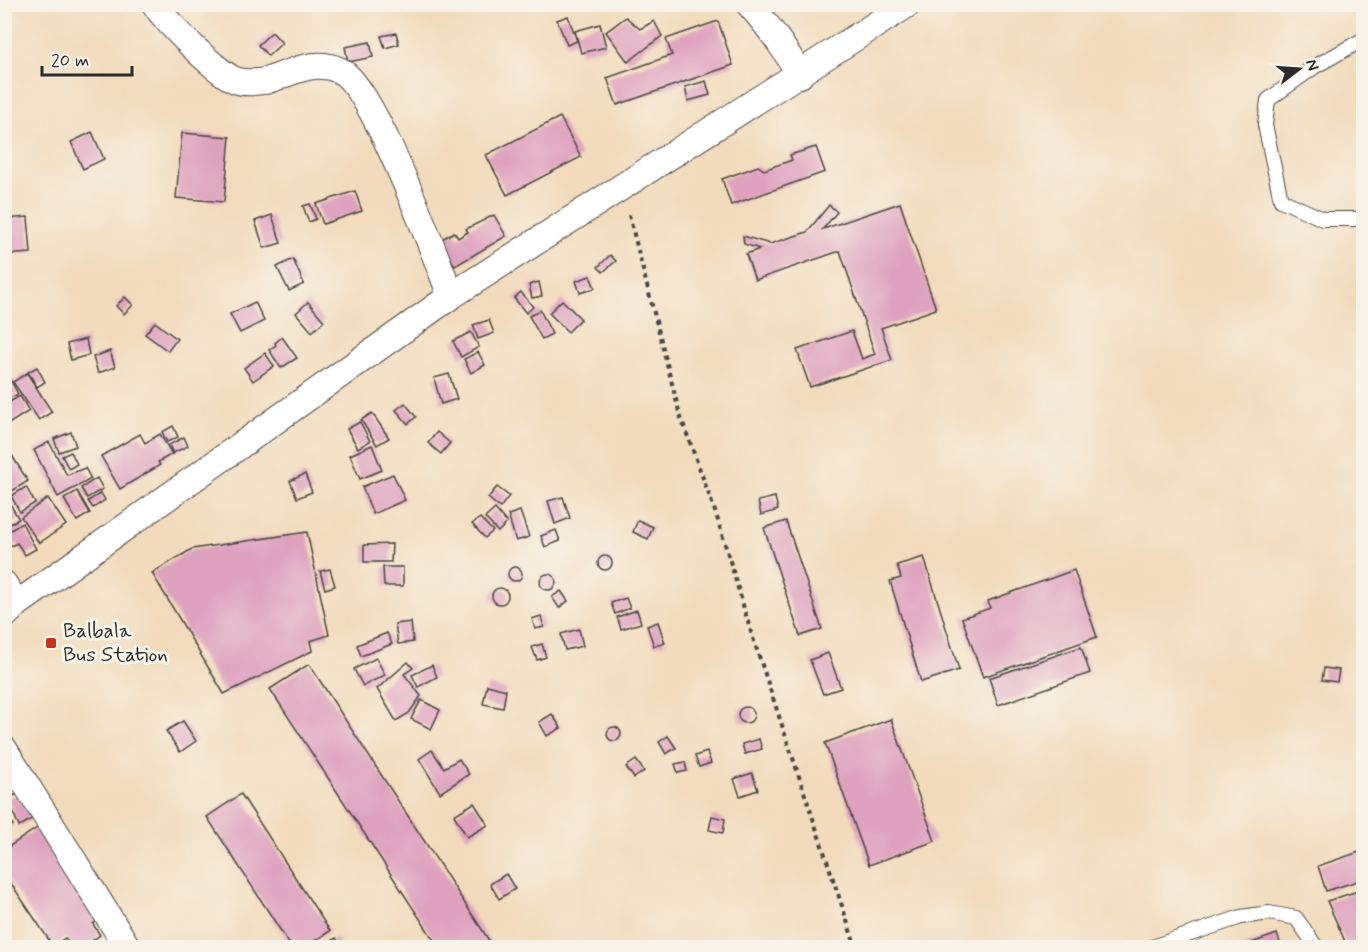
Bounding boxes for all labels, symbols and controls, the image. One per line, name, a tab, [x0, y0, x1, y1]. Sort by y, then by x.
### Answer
scale bar	[42, 39, 132, 77]
north arrow	[1269, 39, 1329, 99]
text: 20 m	[51, 49, 89, 73]
text: N	[1300, 57, 1324, 73]
place label: Balbala Bus Station	[63, 617, 168, 669]
marker: Balbala Bus Station	[44, 636, 58, 650]

